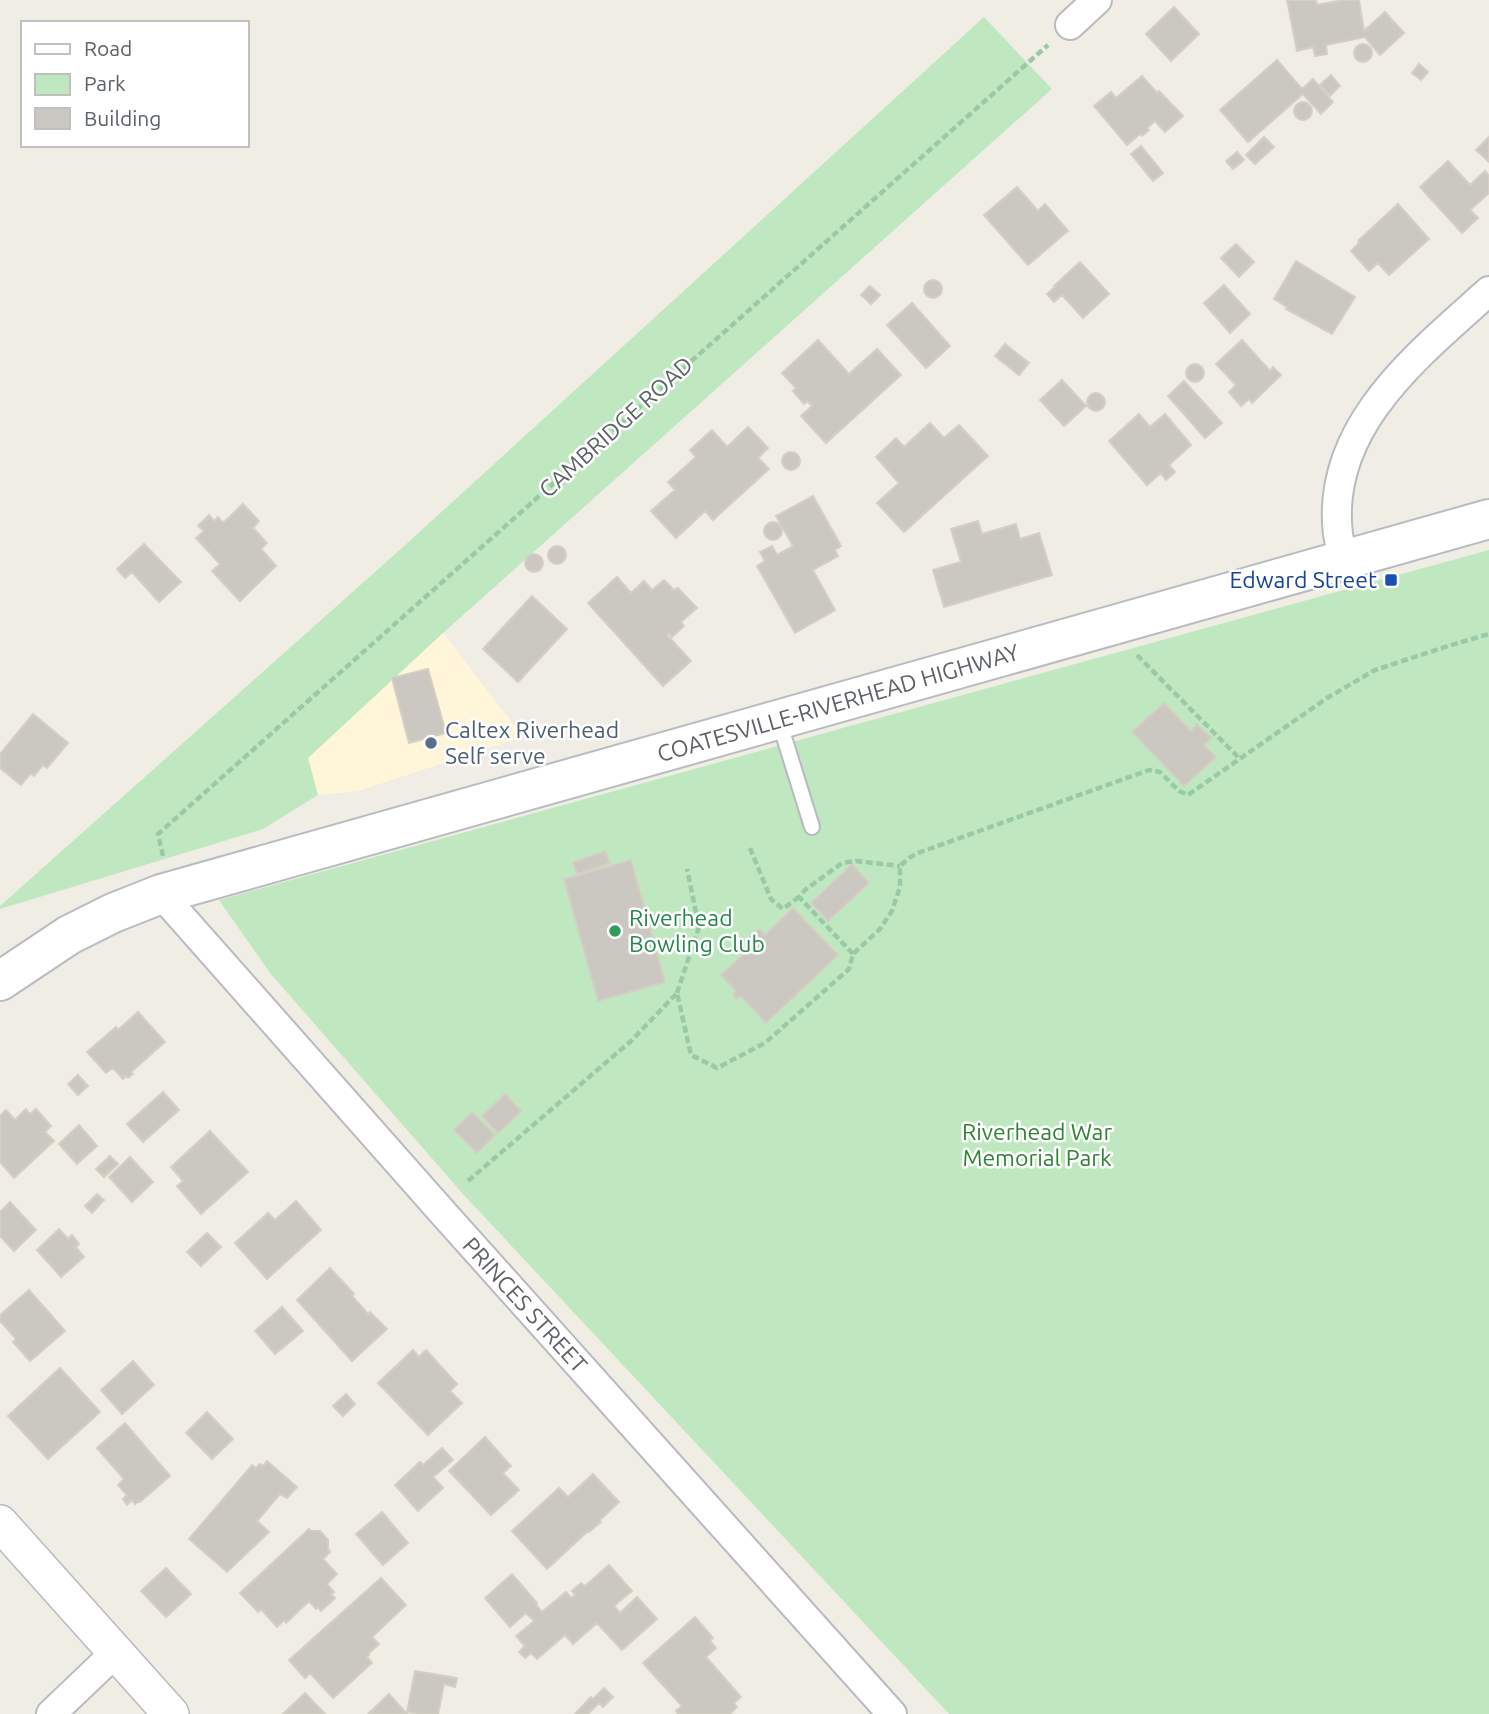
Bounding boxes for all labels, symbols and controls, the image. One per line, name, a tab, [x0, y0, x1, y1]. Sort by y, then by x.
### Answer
legend	[21, 21, 248, 147]
text: Road	[84, 36, 132, 60]
text: Park	[84, 71, 126, 95]
text: Building	[84, 106, 161, 130]
street label: CAMBRIDGE ROAD	[534, 351, 697, 502]
place label: Edward Street	[1230, 567, 1377, 592]
marker: Edward Street	[1383, 572, 1399, 588]
street label: COATESVILLE-RIVERHEAD HIGHWAY	[654, 639, 1022, 766]
place label: Caltex Riverhead Self serve	[445, 717, 619, 768]
marker: Caltex Riverhead Self serve	[423, 735, 439, 751]
place label: Riverhead Bowling Club	[629, 905, 765, 956]
marker: Riverhead Bowling Club	[607, 923, 623, 939]
park label: Riverhead War Memorial Park	[962, 1119, 1112, 1170]
street label: PRINCES STREET	[458, 1232, 593, 1377]

